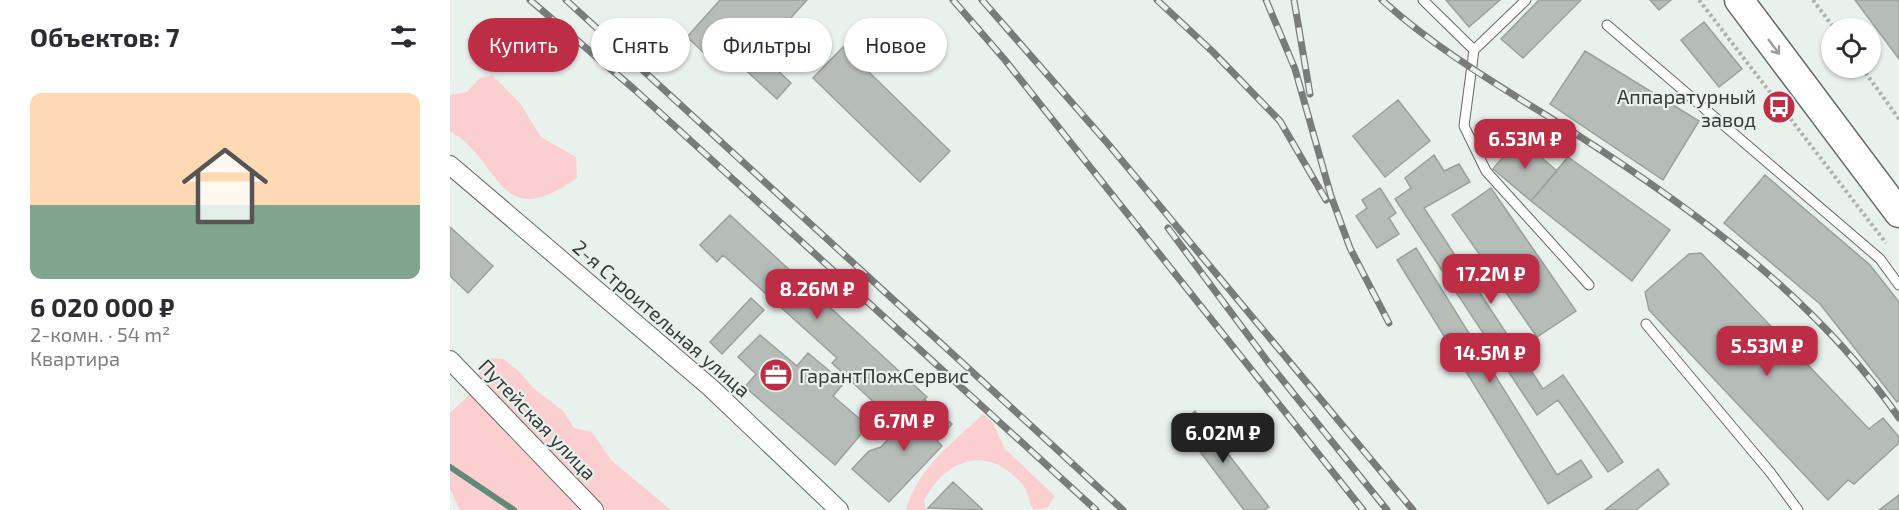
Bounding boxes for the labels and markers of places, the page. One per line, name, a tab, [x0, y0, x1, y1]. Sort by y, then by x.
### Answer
place label: Аппаратурный завод	[1617, 84, 1756, 131]
bus stop icon: Аппаратурный завод	[1761, 89, 1797, 125]
pin: 6.53M ₽	[1470, 119, 1580, 170]
pin: 17.2M ₽	[1436, 254, 1546, 305]
pin: 8.26M ₽	[762, 269, 872, 320]
pin: 5.53M ₽	[1712, 326, 1822, 377]
pin: 14.5M ₽	[1435, 333, 1545, 384]
office icon: ГарантПожСервис	[758, 357, 794, 393]
place label: ГарантПожСервис	[799, 363, 969, 387]
pin: 6.7M ₽	[855, 401, 953, 452]
pin: 6.02M ₽	[1168, 413, 1278, 464]

